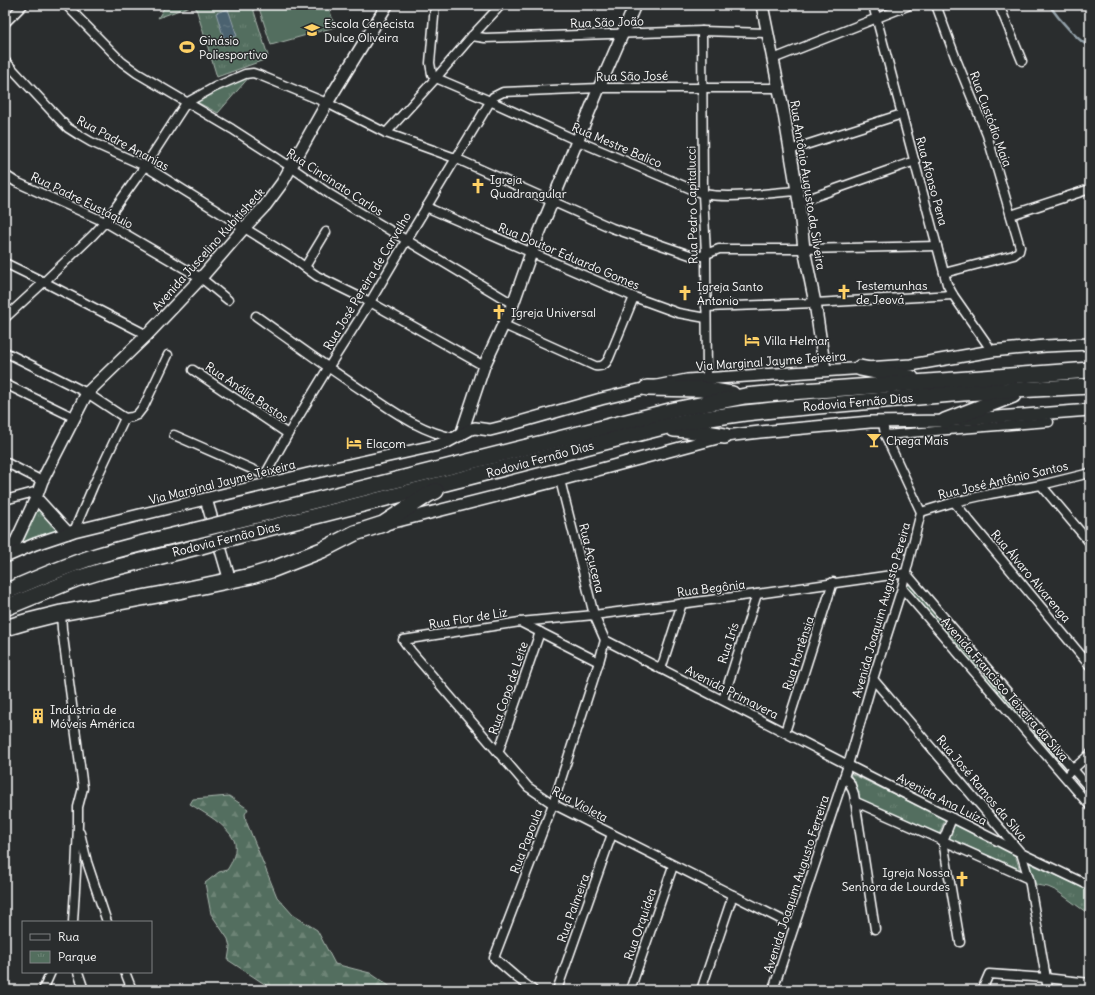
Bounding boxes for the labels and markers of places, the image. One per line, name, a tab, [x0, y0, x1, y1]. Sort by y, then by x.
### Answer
place label: Escola Cenecista Dulce Oliveira	[324, 16, 414, 45]
school or university icon: Escola Cenecista Dulce Oliveira	[303, 21, 321, 39]
place label: Ginásio Poliesportivo	[199, 33, 268, 62]
sports icon: Ginásio Poliesportivo	[178, 38, 196, 56]
place label: Igreja Quadrangular	[490, 172, 567, 201]
church icon: Igreja Quadrangular	[469, 177, 487, 195]
place label: Testemunhas de Jeová	[856, 278, 927, 307]
place label: Igreja Santo Antonio	[697, 279, 763, 308]
church icon: Testemunhas de Jeová	[835, 283, 853, 301]
church icon: Igreja Santo Antonio	[676, 284, 694, 302]
church icon: Igreja Universal	[490, 303, 508, 321]
place label: Igreja Universal	[511, 305, 596, 320]
hotel icon: Villa Helmar	[743, 331, 761, 349]
place label: Villa Helmar	[764, 333, 829, 348]
bar icon: Chega Mais	[865, 431, 883, 449]
place label: Chega Mais	[886, 433, 948, 448]
hotel icon: Elacom	[345, 434, 363, 452]
place label: Elacom	[366, 436, 406, 451]
place label: Indústria de Móveis América	[50, 702, 135, 731]
building icon: Indústria de Móveis América	[29, 707, 47, 725]
place label: Igreja Nossa Senhora de Lourdes	[842, 865, 950, 894]
church icon: Igreja Nossa Senhora de Lourdes	[953, 870, 971, 888]

